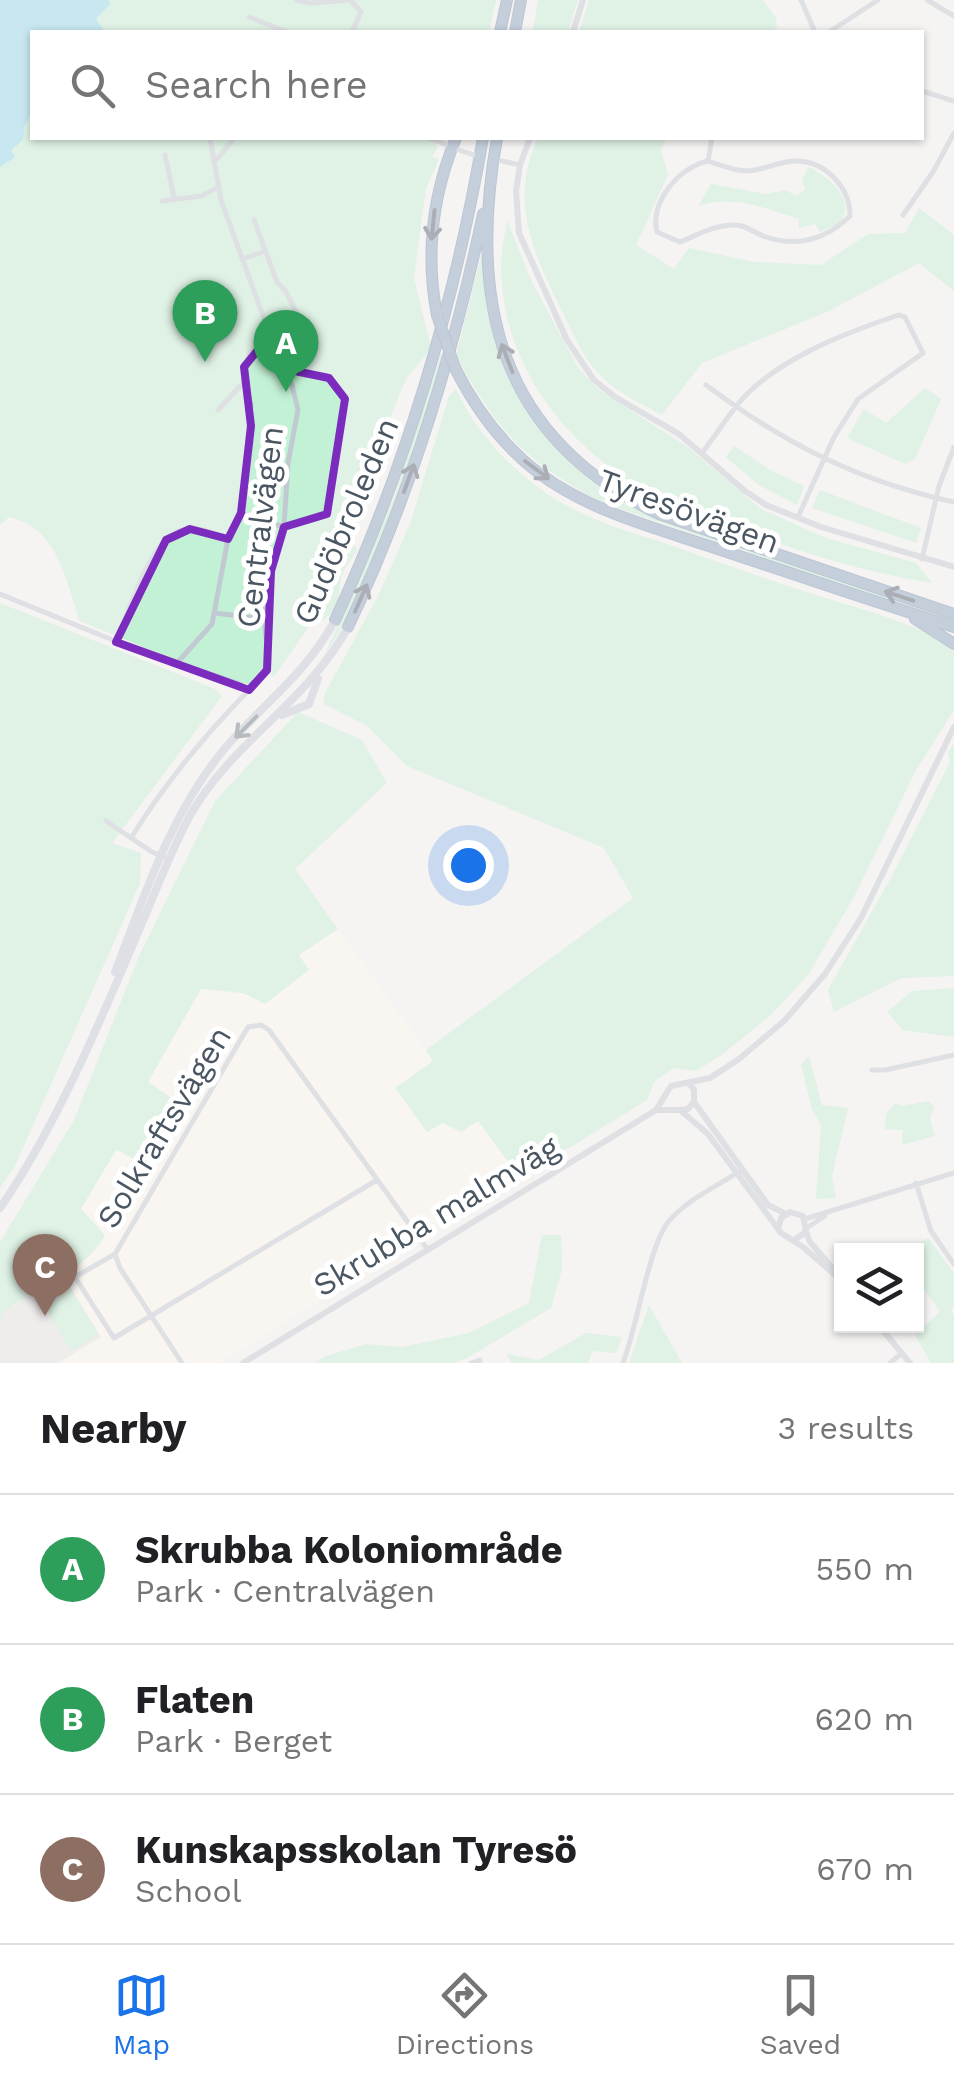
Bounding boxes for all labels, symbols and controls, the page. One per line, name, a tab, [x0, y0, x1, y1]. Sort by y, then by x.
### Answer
search box	[30, 30, 924, 140]
icon: search	[65, 58, 120, 113]
text: Search here	[145, 63, 368, 107]
one-way arrow	[423, 208, 442, 240]
pin: B	[172, 280, 238, 362]
pin: A	[254, 310, 318, 392]
one-way arrow	[497, 344, 515, 375]
street label: Gudöbroleden	[285, 412, 407, 630]
street label: Centralvägen	[229, 424, 291, 630]
one-way arrow	[523, 460, 550, 481]
street label: Tyresövägen	[593, 461, 785, 561]
one-way arrow	[401, 463, 419, 494]
one-way arrow	[353, 584, 372, 614]
one-way arrow	[884, 585, 916, 603]
one-way arrow	[235, 715, 259, 739]
your location	[443, 840, 494, 891]
street label: Solkraftsvägen	[89, 1019, 239, 1235]
street label: Skrubba malmväg	[306, 1127, 566, 1304]
pin: C	[12, 1234, 78, 1316]
map controls	[834, 1243, 924, 1333]
button: layers	[834, 1243, 924, 1333]
text: Nearby	[40, 1404, 187, 1453]
text: 3 results	[777, 1409, 914, 1447]
text: Skrubba Koloniområde	[135, 1528, 563, 1572]
text: A	[62, 1550, 83, 1588]
text: 550 m	[815, 1550, 914, 1588]
text: Park · Centralvägen	[135, 1572, 435, 1610]
text: Flaten	[135, 1678, 254, 1722]
text: B	[62, 1700, 83, 1738]
text: 620 m	[815, 1700, 914, 1738]
text: Park · Berget	[135, 1722, 332, 1760]
text: Kunskapsskolan Tyresö	[135, 1828, 577, 1872]
text: C	[62, 1850, 83, 1888]
text: 670 m	[816, 1850, 914, 1888]
text: School	[135, 1872, 241, 1910]
tab: Map	[113, 1968, 170, 2061]
tab: Directions	[396, 1968, 534, 2061]
tab: Saved	[760, 1968, 841, 2061]

